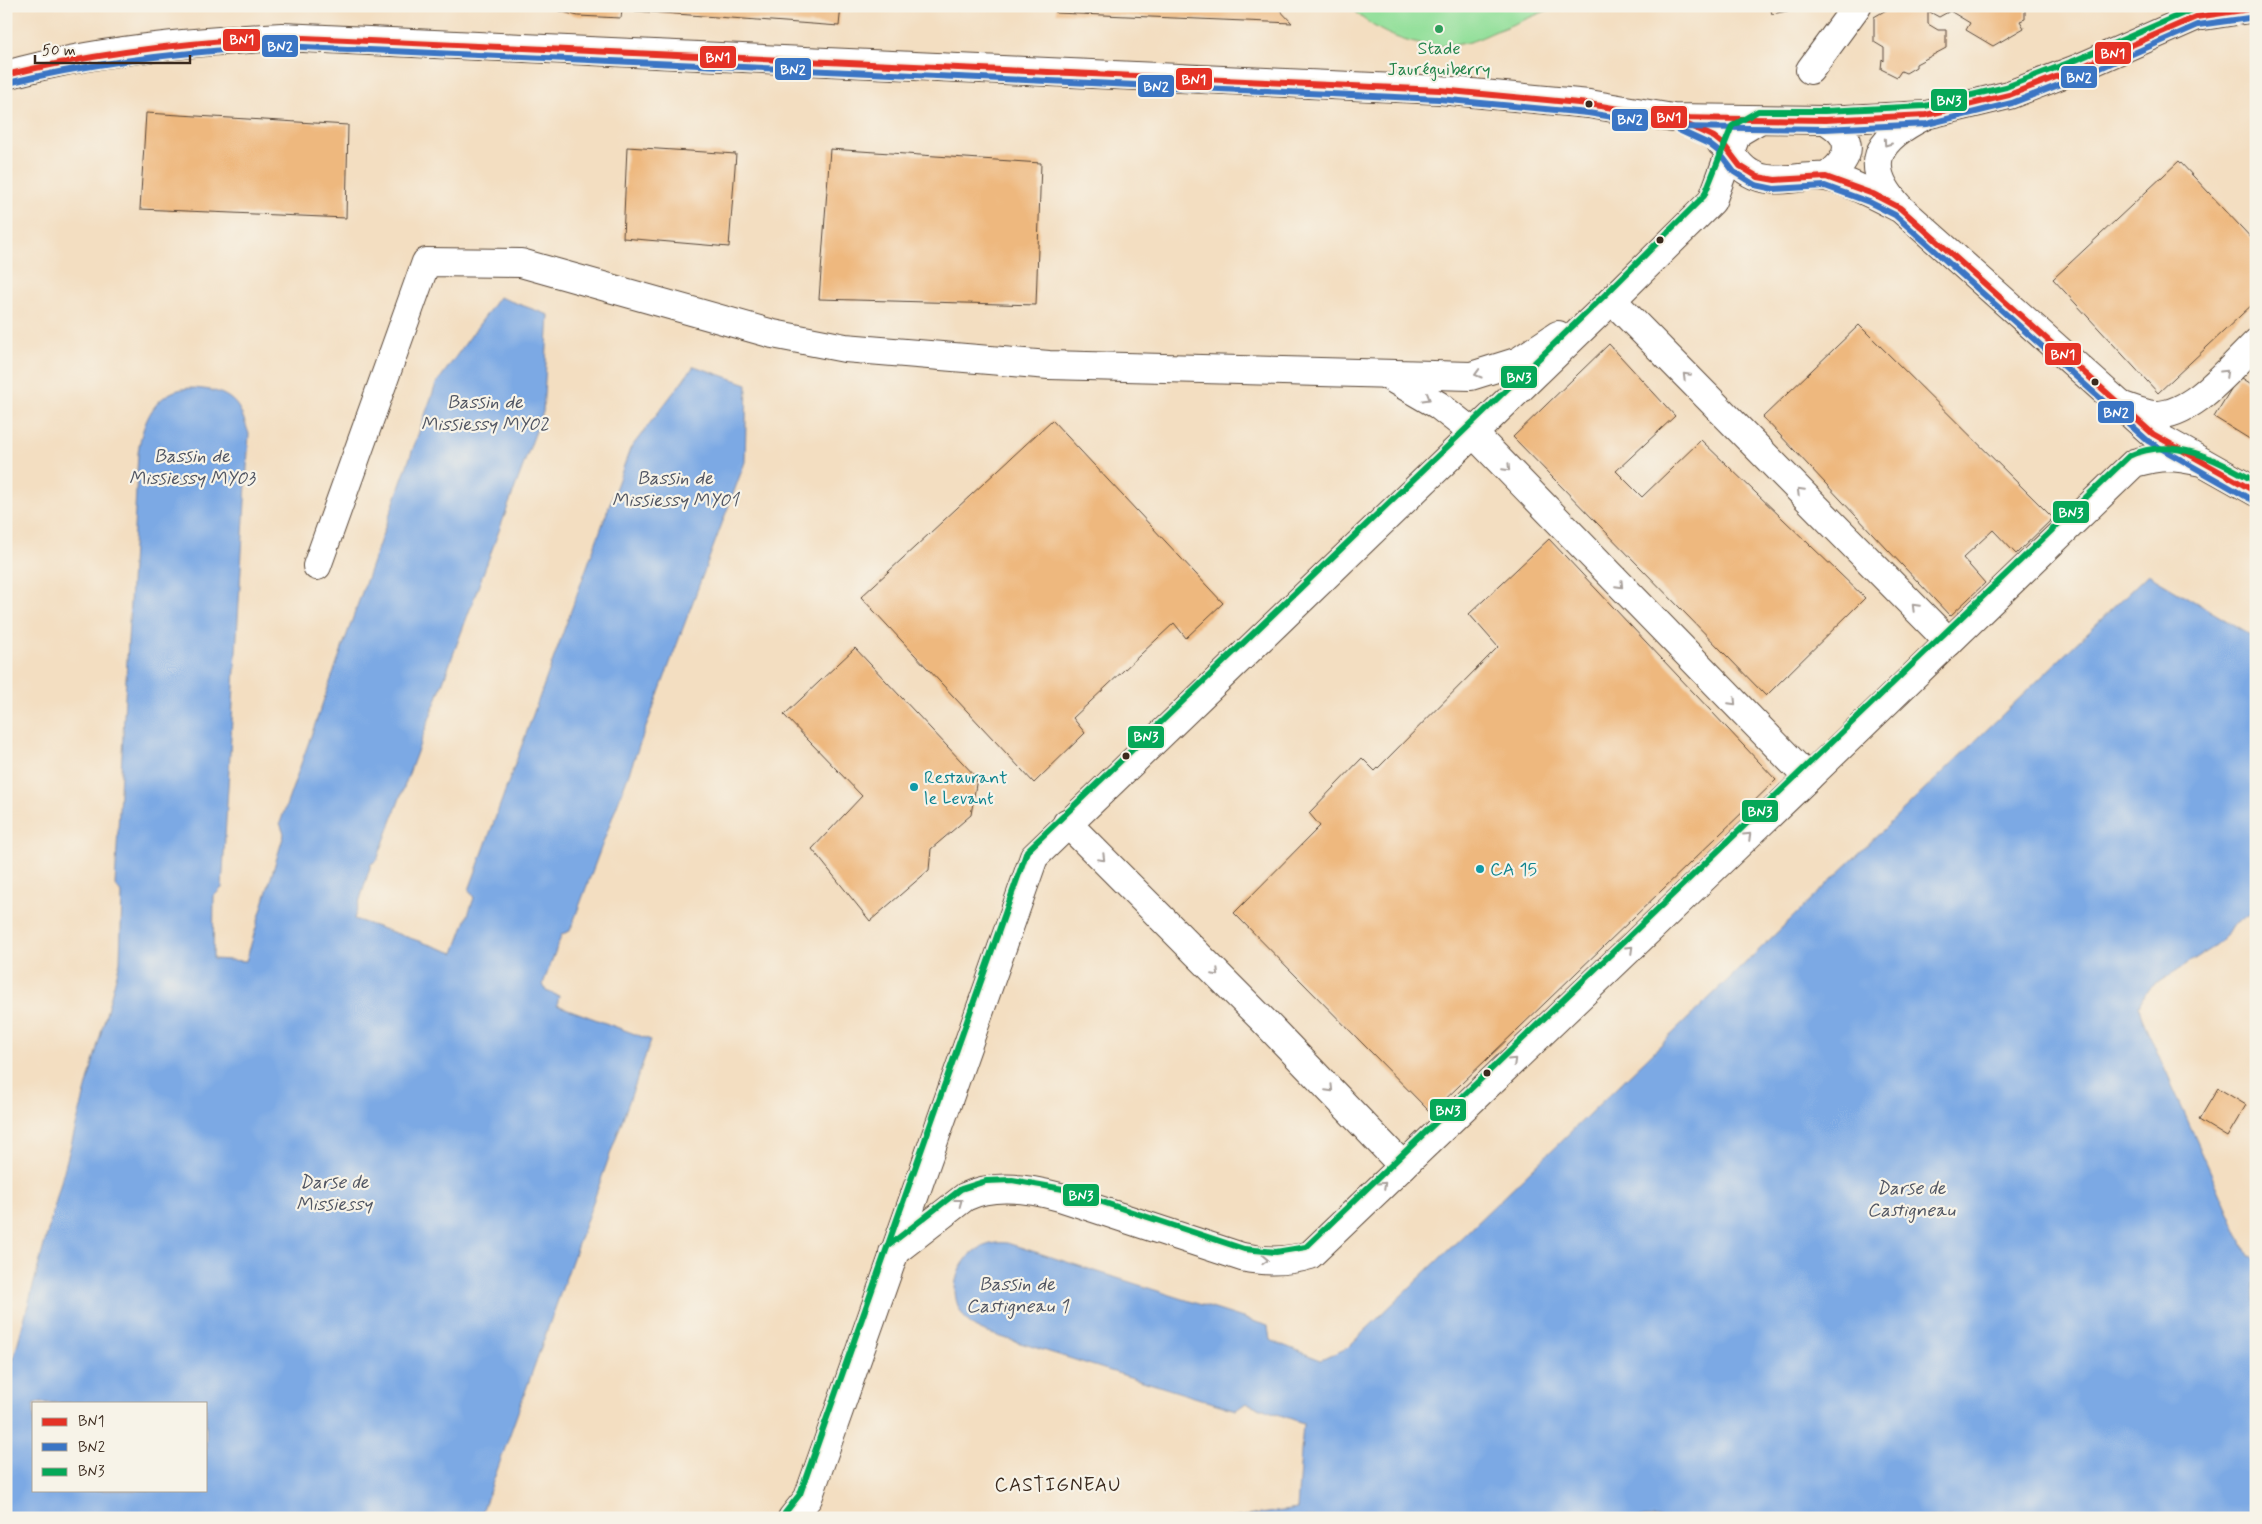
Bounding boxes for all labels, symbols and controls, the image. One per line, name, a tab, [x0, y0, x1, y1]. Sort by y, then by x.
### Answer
marker: Stade Jauréguiberry	[1433, 23, 1445, 35]
line badge: BN1	[222, 28, 261, 52]
text: BN1	[230, 31, 254, 49]
scale bar	[35, 32, 190, 64]
line badge: BN2	[261, 34, 299, 58]
place label: Stade Jauréguiberry	[1387, 37, 1491, 82]
text: BN2	[267, 38, 293, 56]
text: 50 m	[42, 41, 76, 61]
line badge: BN1	[2094, 41, 2132, 65]
line badge: BN1	[699, 45, 737, 69]
text: BN1	[2101, 45, 2125, 63]
text: BN1	[706, 49, 730, 67]
line badge: BN2	[774, 57, 812, 81]
text: BN2	[780, 61, 806, 79]
line badge: BN2	[2060, 65, 2098, 89]
line badge: BN1	[1175, 67, 1213, 91]
text: BN2	[2066, 69, 2092, 87]
text: BN1	[1182, 71, 1206, 89]
line badge: BN2	[1137, 74, 1175, 98]
text: BN2	[1143, 78, 1169, 96]
line badge: BN3	[1930, 88, 1968, 112]
text: BN3	[1937, 92, 1962, 110]
unlabelled marker	[1584, 99, 1594, 109]
line badge: BN1	[1650, 105, 1688, 129]
line badge: BN2	[1611, 108, 1649, 132]
text: BN1	[1657, 109, 1681, 127]
text: BN2	[1617, 111, 1643, 129]
one-way arrow	[1884, 137, 1893, 147]
unlabelled marker	[1655, 235, 1665, 245]
line badge: BN1	[2044, 342, 2082, 366]
text: BN1	[2051, 346, 2075, 364]
line badge: BN3	[1500, 365, 1538, 389]
one-way arrow	[1474, 368, 1482, 378]
text: BN3	[1507, 369, 1532, 387]
one-way arrow	[2219, 370, 2228, 379]
one-way arrow	[1683, 373, 1692, 382]
unlabelled marker	[2090, 377, 2100, 387]
water label: Bassin de Missiessy MY02	[421, 390, 549, 437]
one-way arrow	[1422, 392, 1431, 402]
line badge: BN2	[2097, 400, 2135, 424]
text: BN2	[2103, 404, 2129, 422]
water label: Bassin de Missiessy MY03	[129, 444, 256, 491]
one-way arrow	[1501, 463, 1510, 472]
water label: Bassin de Missiessy MY01	[612, 466, 741, 513]
one-way arrow	[1797, 488, 1806, 497]
line badge: BN3	[2052, 500, 2090, 524]
text: BN3	[2059, 504, 2084, 522]
one-way arrow	[1614, 579, 1623, 588]
one-way arrow	[1912, 604, 1921, 613]
one-way arrow	[1728, 696, 1737, 705]
line badge: BN3	[1127, 725, 1165, 749]
text: BN3	[1134, 728, 1159, 746]
unlabelled marker	[1121, 751, 1131, 761]
place label: Restaurant le Levant	[924, 766, 1008, 811]
marker: Restaurant le Levant	[908, 781, 920, 793]
line badge: BN3	[1741, 799, 1779, 823]
text: BN3	[1748, 803, 1773, 821]
one-way arrow	[1742, 833, 1751, 842]
one-way arrow	[1096, 852, 1105, 861]
place label: CA 15	[1490, 858, 1537, 882]
marker: CA 15	[1474, 863, 1486, 875]
one-way arrow	[1625, 946, 1634, 955]
one-way arrow	[1210, 967, 1219, 976]
one-way arrow	[1507, 1058, 1516, 1067]
unlabelled marker	[1482, 1068, 1492, 1078]
one-way arrow	[1324, 1084, 1333, 1093]
line badge: BN3	[1429, 1098, 1467, 1122]
text: BN3	[1436, 1102, 1461, 1120]
water label: Darse de Missiessy	[296, 1170, 373, 1217]
water label: Darse de Castigneau	[1867, 1176, 1957, 1223]
one-way arrow	[1377, 1182, 1386, 1191]
line badge: BN3	[1062, 1183, 1100, 1207]
text: BN3	[1069, 1187, 1094, 1205]
one-way arrow	[953, 1199, 962, 1207]
one-way arrow	[1262, 1255, 1270, 1266]
water label: Bassin de Castigneau 1	[966, 1272, 1069, 1319]
legend	[32, 1402, 208, 1492]
text: BN1	[78, 1412, 105, 1432]
text: BN2	[78, 1438, 105, 1458]
text: BN3	[78, 1462, 105, 1482]
district label: CASTIGNEAU	[994, 1473, 1122, 1498]

